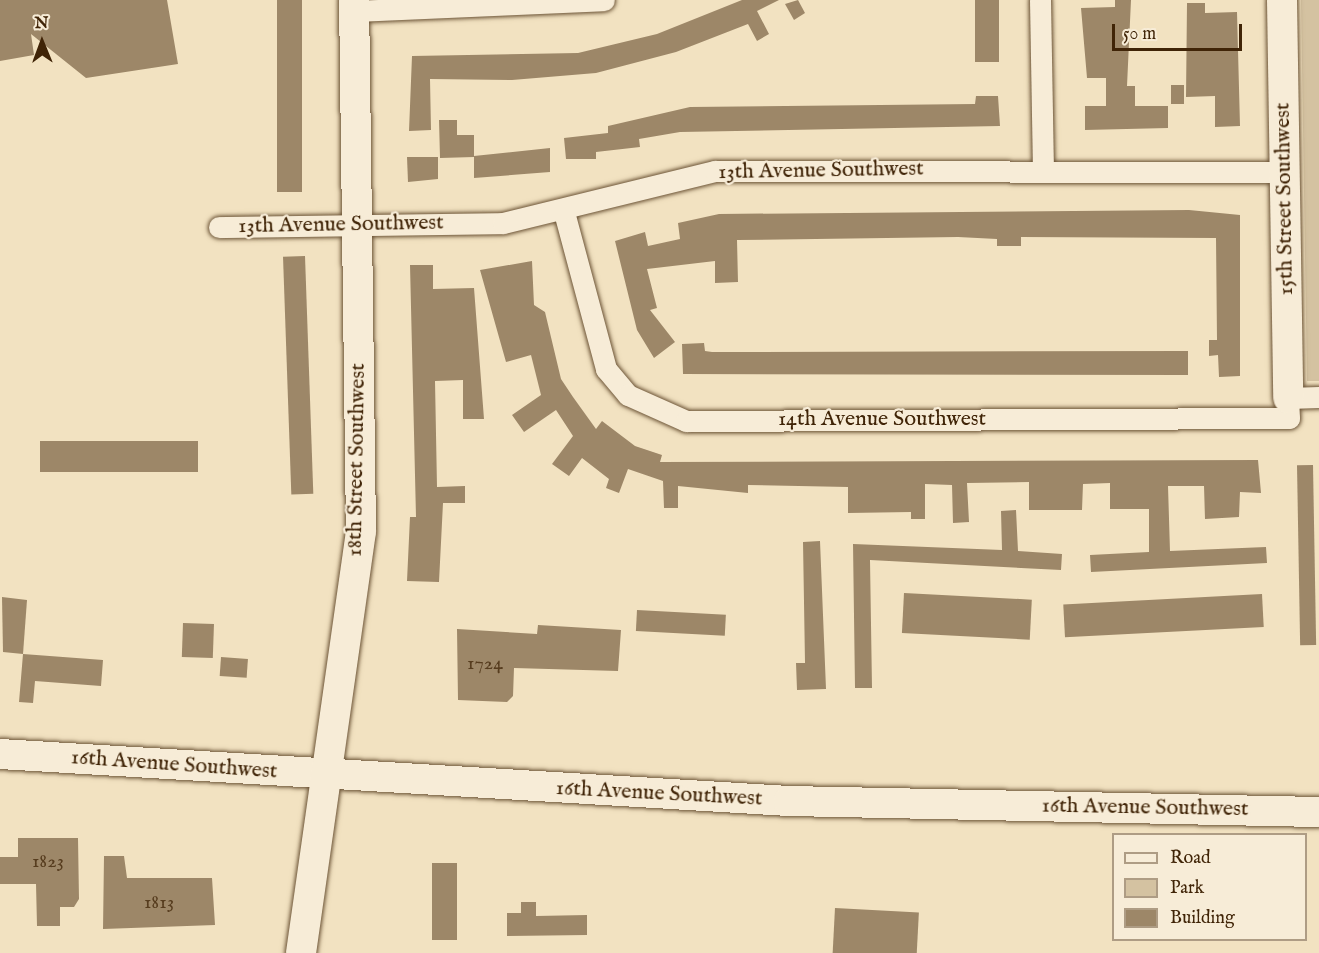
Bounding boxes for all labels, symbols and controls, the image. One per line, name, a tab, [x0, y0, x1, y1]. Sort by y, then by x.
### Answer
north arrow	[12, 12, 72, 72]
scale bar	[1115, 12, 1246, 50]
text: N	[35, 14, 49, 34]
text: 50 m	[1123, 23, 1156, 46]
street label: 15th Street Southwest	[1270, 102, 1300, 296]
street label: 13th Avenue Southwest	[718, 156, 924, 186]
street label: 13th Avenue Southwest	[238, 210, 444, 240]
street label: 18th Street Southwest	[342, 363, 372, 557]
street label: 14th Avenue Southwest	[778, 407, 986, 433]
house number: 1724	[467, 651, 503, 675]
street label: 16th Avenue Southwest	[70, 745, 278, 785]
street label: 16th Avenue Southwest	[555, 775, 763, 813]
street label: 16th Avenue Southwest	[1041, 793, 1249, 823]
legend	[1112, 833, 1307, 941]
text: Road	[1170, 847, 1211, 870]
house number: 1823	[32, 849, 64, 873]
text: Park	[1170, 877, 1204, 900]
house number: 1813	[144, 890, 174, 914]
text: Building	[1170, 907, 1235, 930]

